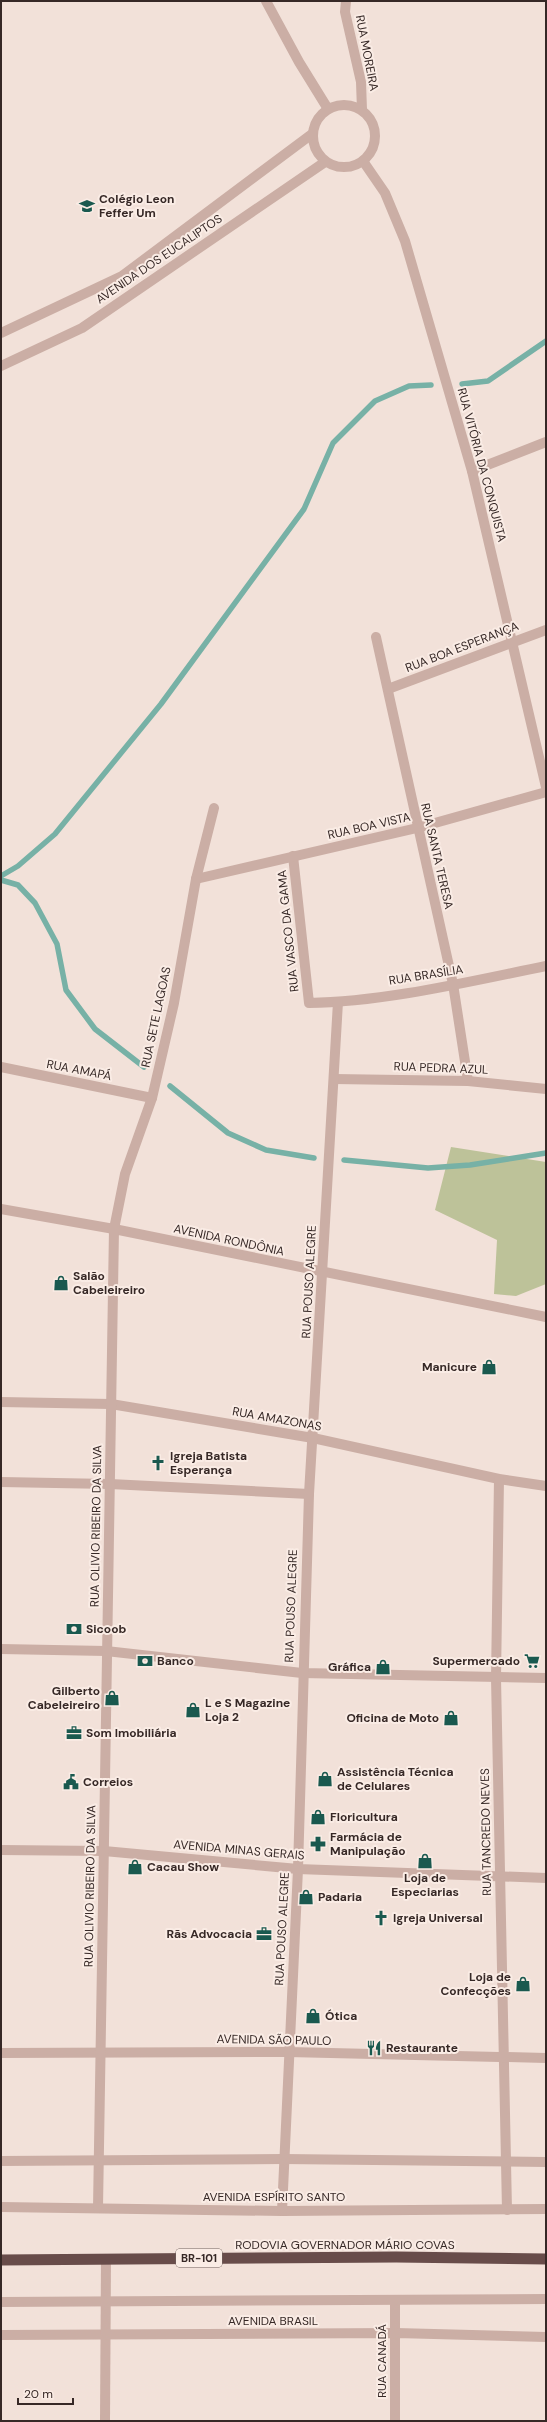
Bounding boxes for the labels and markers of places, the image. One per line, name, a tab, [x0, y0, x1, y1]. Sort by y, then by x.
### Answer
place label: Colégio Leon Feffer Um	[99, 191, 174, 221]
school or university icon: Colégio Leon Feffer Um	[78, 197, 96, 215]
place label: Salão Cabeleireiro	[73, 1268, 145, 1298]
shop icon: Salão Cabeleireiro	[52, 1274, 70, 1292]
shop icon: Manicure	[480, 1358, 498, 1376]
place label: Manicure	[422, 1359, 477, 1375]
place label: Igreja Batista Esperança	[170, 1448, 247, 1478]
church icon: Igreja Batista Esperança	[149, 1454, 167, 1472]
bank icon: Sicoob	[65, 1620, 83, 1638]
place label: Sicoob	[86, 1621, 126, 1637]
bank icon: Banco	[136, 1652, 154, 1670]
supermarket icon: Supermercado	[523, 1652, 541, 1670]
place label: Banco	[157, 1653, 194, 1669]
place label: Supermercado	[433, 1653, 520, 1669]
shop icon: Gráfica	[374, 1658, 392, 1676]
place label: Gráfica	[328, 1659, 371, 1675]
place label: Gilberto Cabeleireiro	[28, 1683, 100, 1713]
shop icon: Gilberto Cabeleireiro	[103, 1689, 121, 1707]
place label: L e S Magazine Loja 2	[205, 1695, 290, 1725]
shop icon: L e S Magazine Loja 2	[184, 1701, 202, 1719]
shop icon: Oficina de Moto	[442, 1709, 460, 1727]
place label: Oficina de Moto	[346, 1710, 439, 1726]
office icon: Som Imobiliária	[65, 1724, 83, 1742]
place label: Som Imobiliária	[86, 1725, 176, 1741]
place label: Assistência Técnica de Celulares	[337, 1764, 453, 1794]
shop icon: Assistência Técnica de Celulares	[316, 1770, 334, 1788]
public building icon: Correios	[62, 1773, 80, 1791]
place label: Correios	[83, 1774, 133, 1790]
shop icon: Floricultura	[309, 1808, 327, 1826]
place label: Floricultura	[330, 1809, 398, 1825]
place label: Farmácia de Manipulação	[330, 1829, 405, 1859]
pharmacy icon: Farmácia de Manipulação	[309, 1835, 327, 1853]
shop icon: Loja de Especiarias	[416, 1852, 434, 1870]
shop icon: Cacau Show	[126, 1858, 144, 1876]
place label: Cacau Show	[147, 1859, 219, 1875]
place label: Loja de Especiarias	[391, 1870, 459, 1900]
shop icon: Padaria	[297, 1888, 315, 1906]
place label: Padaria	[318, 1889, 362, 1905]
church icon: Igreja Universal	[372, 1909, 390, 1927]
place label: Igreja Universal	[393, 1910, 483, 1926]
office icon: Rãs Advocacia	[255, 1925, 273, 1943]
place label: Rãs Advocacia	[167, 1926, 252, 1942]
place label: Loja de Confecções	[440, 1969, 511, 1999]
shop icon: Loja de Confecções	[514, 1975, 532, 1993]
shop icon: Ótica	[304, 2007, 322, 2025]
place label: Ótica	[325, 2008, 357, 2024]
restaurant icon: Restaurante	[365, 2039, 383, 2057]
place label: Restaurante	[386, 2040, 458, 2056]

